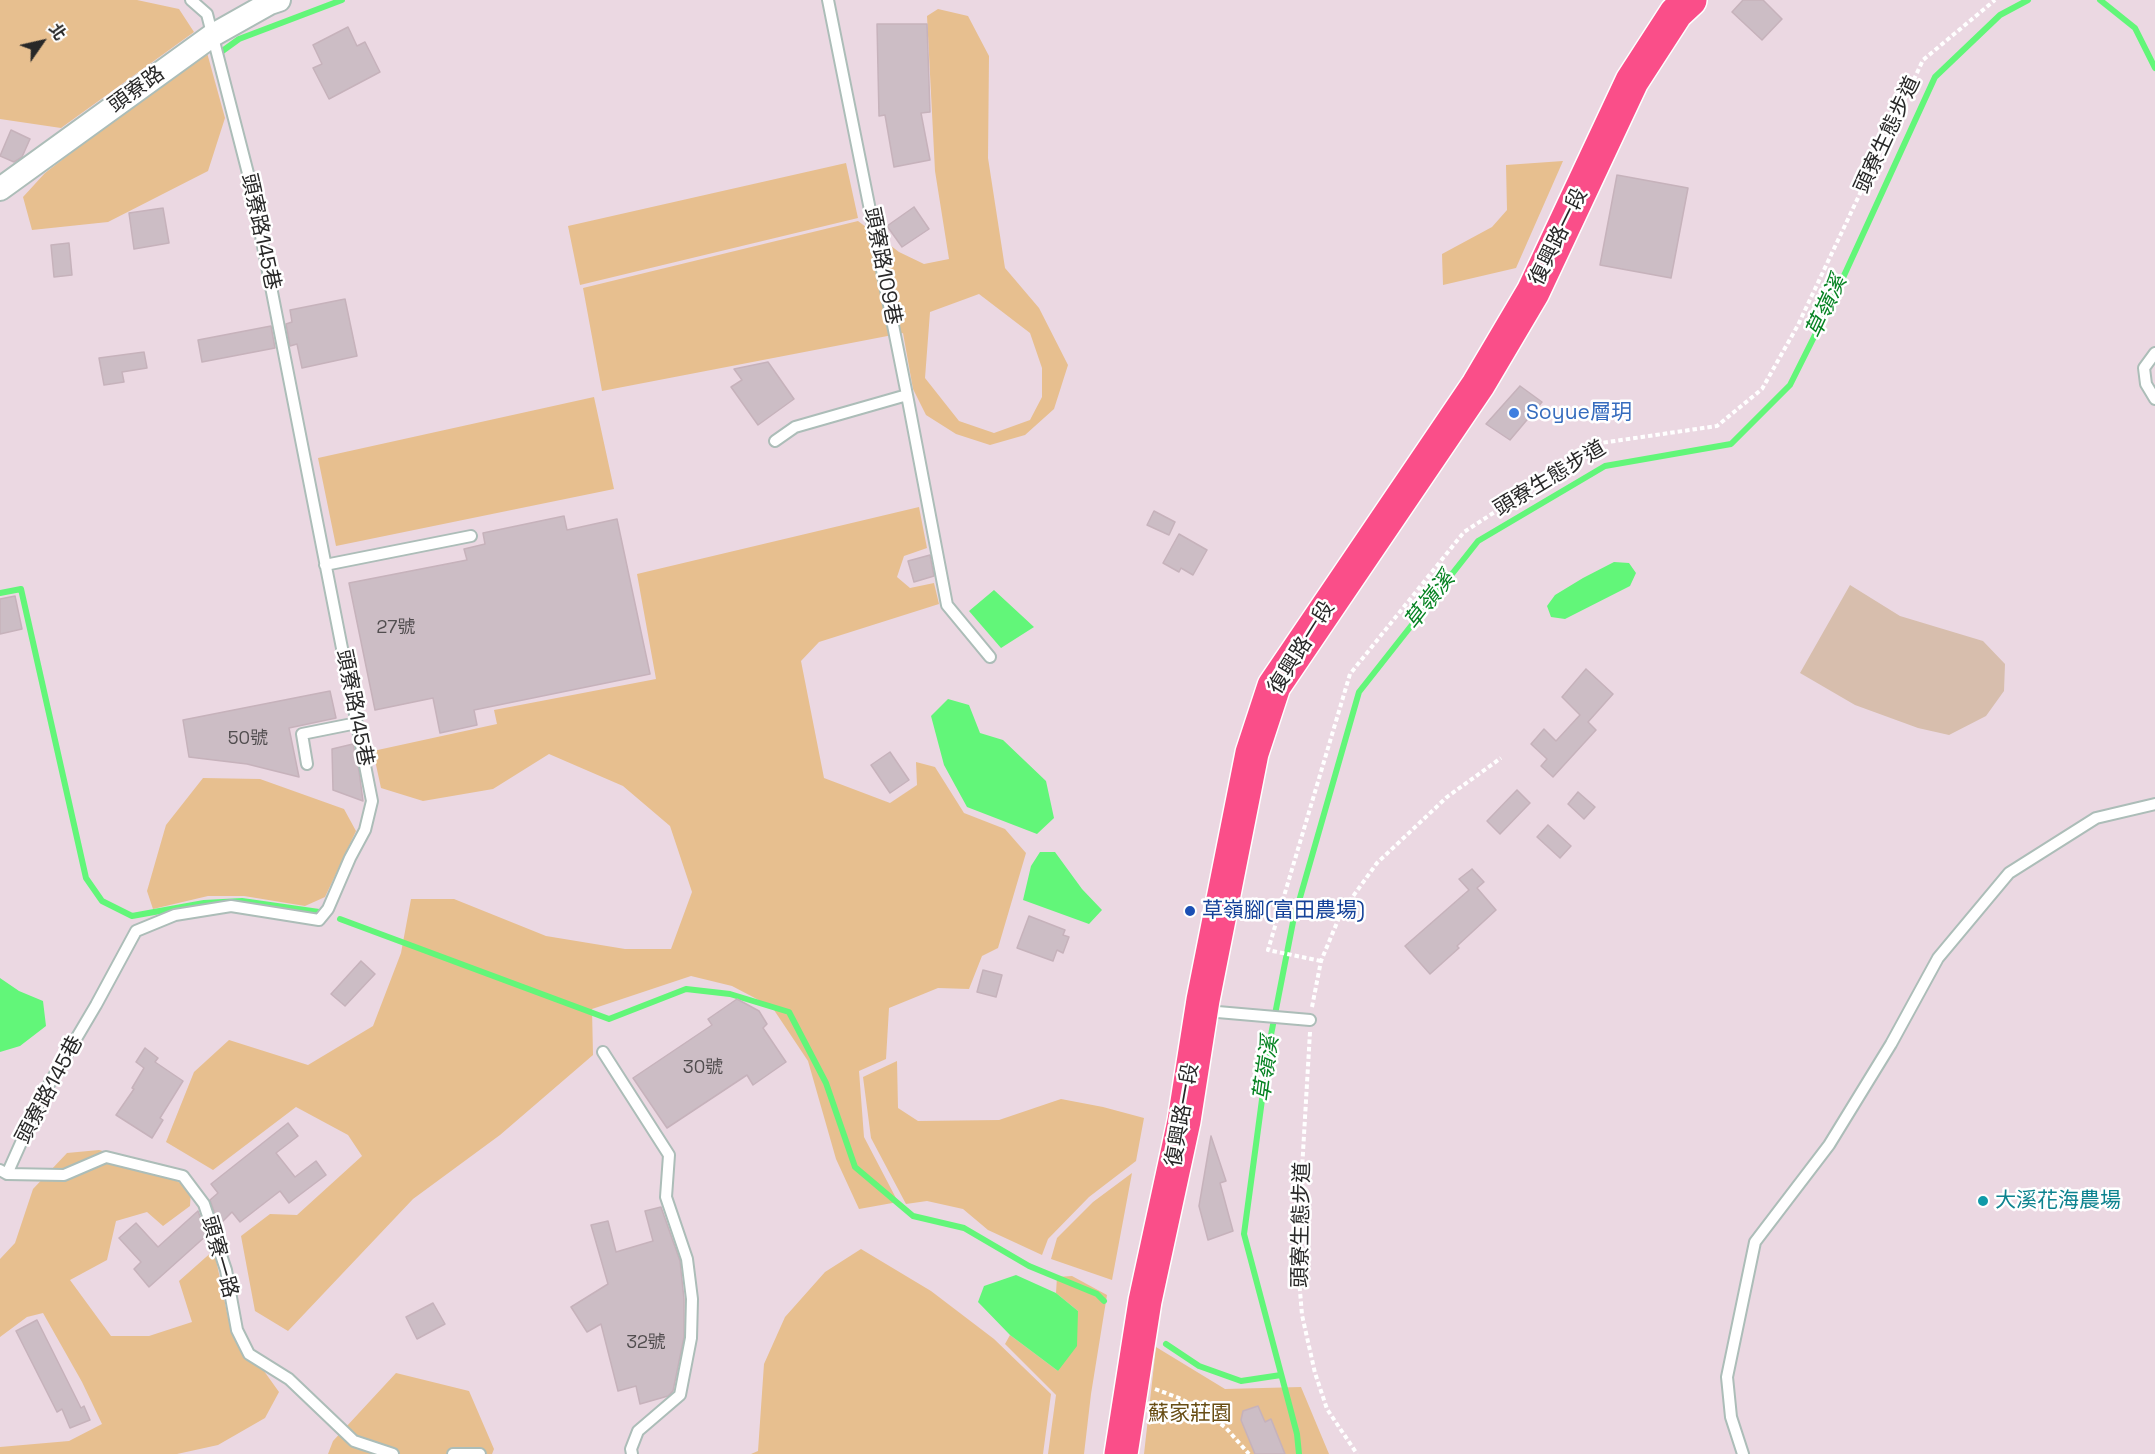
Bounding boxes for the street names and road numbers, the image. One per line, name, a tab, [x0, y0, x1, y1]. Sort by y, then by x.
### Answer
street label: 頭寮路	[104, 61, 170, 119]
street label: 頭寮生態步道	[1850, 73, 1926, 197]
street label: 頭寮路145巷	[235, 171, 285, 293]
street label: 復興路一段	[1525, 184, 1593, 290]
street label: 頭寮路109巷	[858, 205, 906, 327]
street label: 頭寮生態步道	[1490, 436, 1610, 522]
street label: 復興路一段	[1263, 597, 1341, 699]
street label: 頭寮路145巷	[330, 647, 378, 769]
street label: 頭寮路145巷	[11, 1032, 89, 1148]
street label: 復興路一段	[1161, 1061, 1205, 1169]
street label: 頭寮生態步道	[1288, 1162, 1316, 1288]
street label: 頭寮一路	[195, 1213, 243, 1301]

